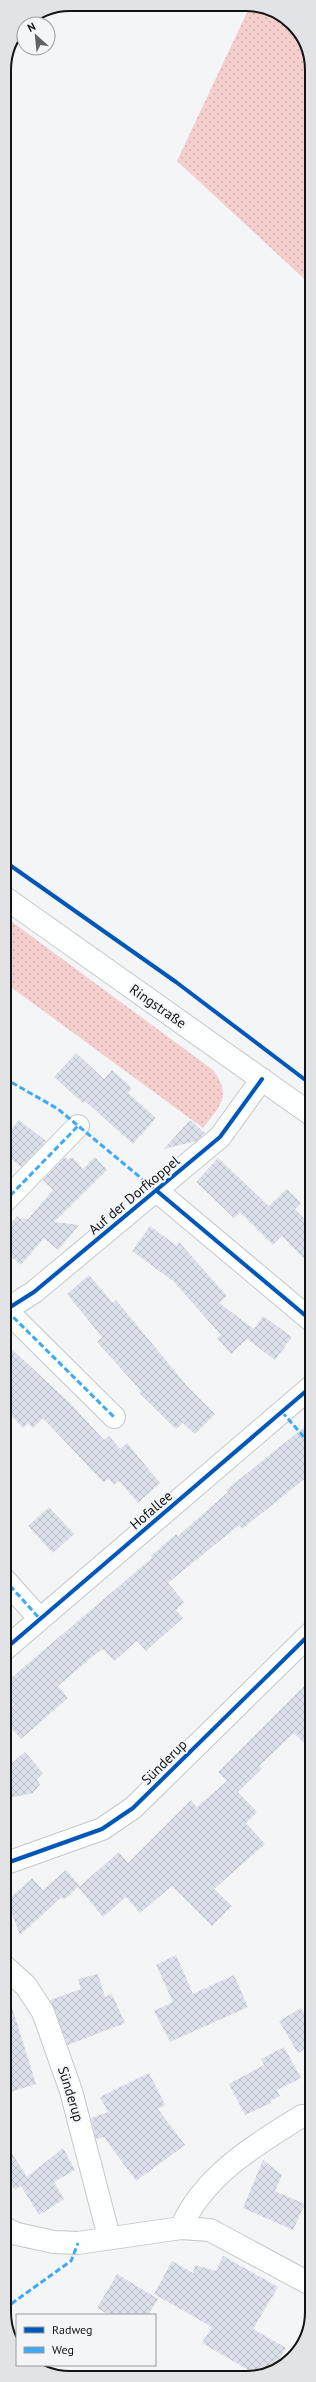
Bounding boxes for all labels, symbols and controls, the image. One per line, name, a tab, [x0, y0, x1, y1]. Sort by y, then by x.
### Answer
north arrow	[16, 16, 56, 56]
text: N	[25, 19, 38, 35]
street label: Ringstraße	[126, 980, 190, 1032]
street label: Auf der Dorfkoppel	[85, 1152, 183, 1238]
street label: Hofallee	[126, 1487, 176, 1533]
street label: Sünderup	[137, 1735, 191, 1789]
street label: Sünderup	[54, 2064, 88, 2124]
legend	[16, 2314, 156, 2366]
text: Radweg	[52, 2322, 93, 2337]
text: Weg	[52, 2342, 74, 2357]

